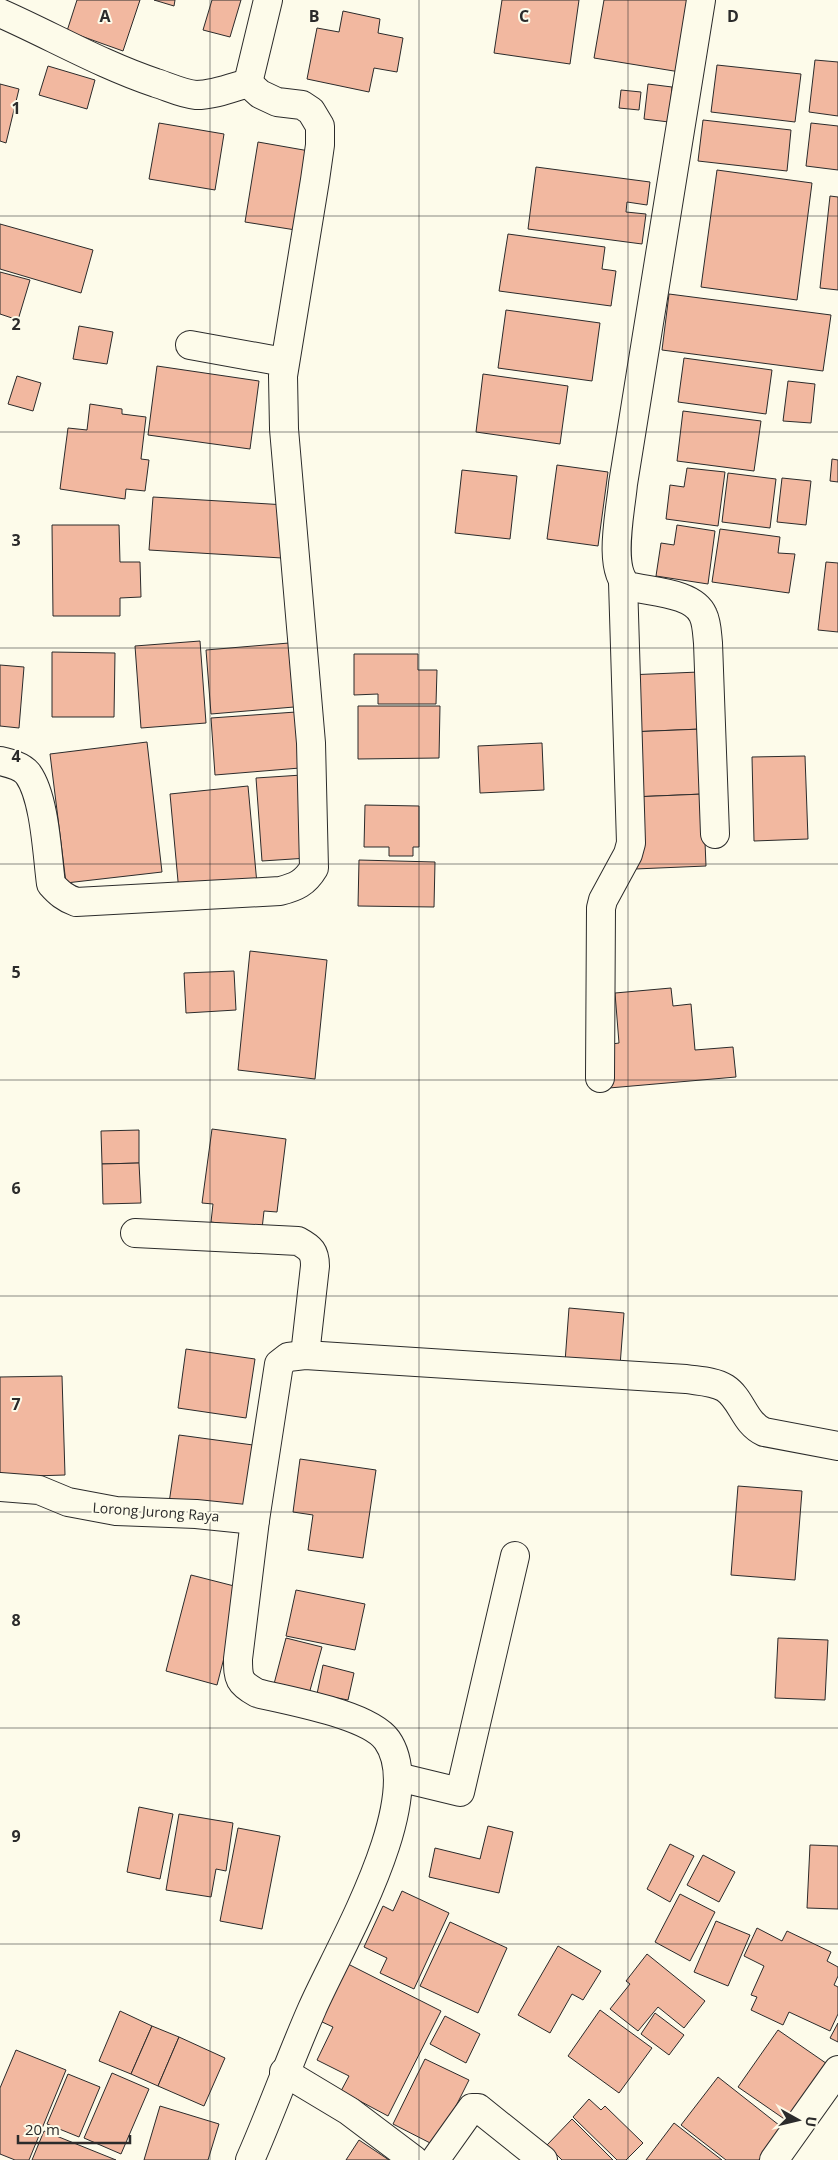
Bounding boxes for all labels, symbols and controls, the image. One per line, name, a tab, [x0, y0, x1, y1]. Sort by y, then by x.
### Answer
text: A	[99, 5, 111, 27]
text: B	[309, 5, 319, 27]
text: C	[519, 5, 529, 27]
text: D	[727, 5, 739, 27]
text: 1	[11, 97, 21, 119]
text: 2	[11, 313, 21, 335]
text: 3	[11, 529, 21, 551]
text: 4	[11, 745, 21, 767]
text: 5	[11, 961, 21, 983]
text: 6	[11, 1177, 21, 1199]
text: 7	[11, 1393, 21, 1415]
street label: Lorong Jurong Raya	[92, 1498, 220, 1525]
text: 8	[11, 1609, 21, 1631]
text: 9	[11, 1825, 21, 1847]
north arrow	[773, 2095, 823, 2145]
scale bar	[18, 2112, 130, 2144]
text: U	[801, 2115, 822, 2128]
text: 20 m	[25, 2119, 60, 2139]

